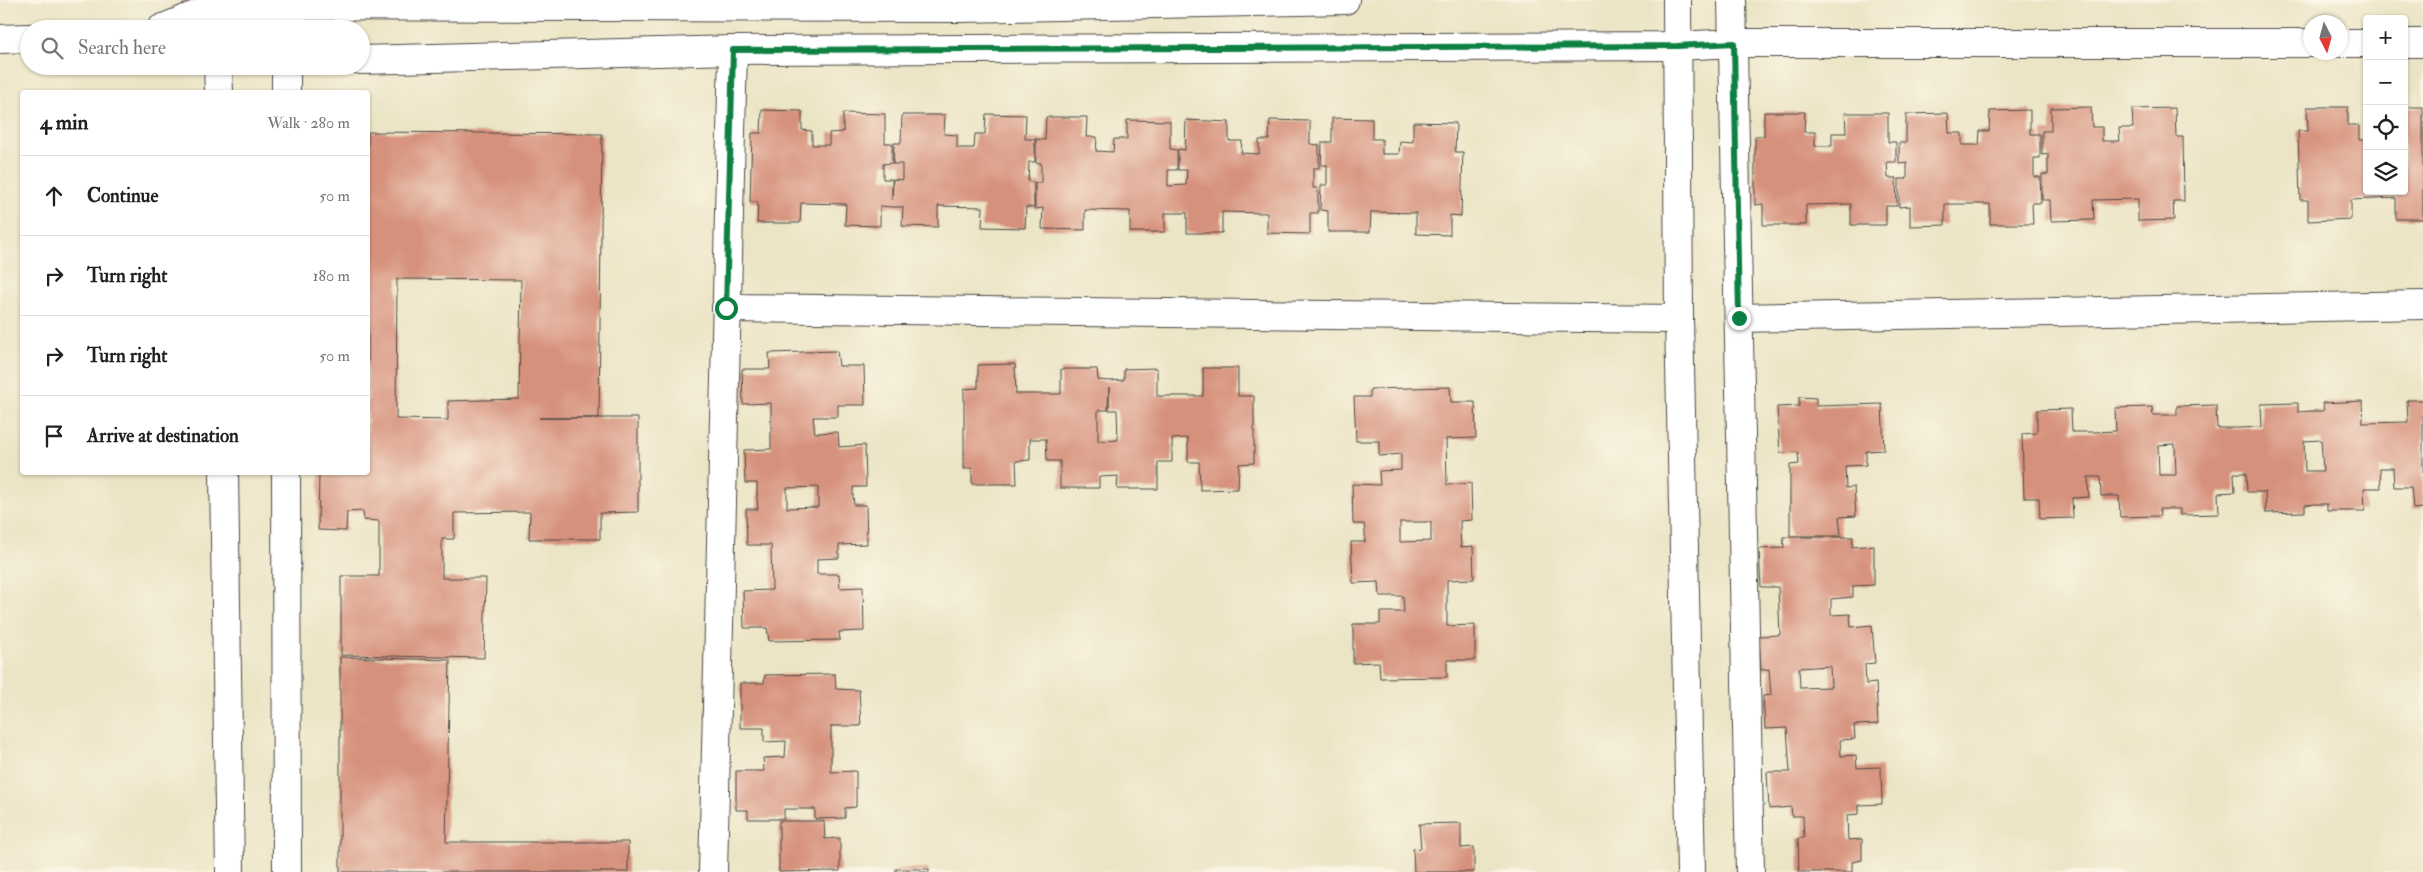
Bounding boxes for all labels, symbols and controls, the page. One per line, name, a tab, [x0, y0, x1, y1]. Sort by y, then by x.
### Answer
north arrow	[2303, 15, 2348, 60]
map controls	[2363, 15, 2408, 195]
button: +	[2363, 15, 2408, 60]
search box	[20, 20, 370, 75]
icon: search	[38, 34, 66, 62]
text: Search here	[78, 36, 166, 60]
button: −	[2363, 60, 2408, 105]
button: locate	[2363, 105, 2408, 150]
text: 4 min	[40, 109, 88, 136]
text: Walk · 280 m	[267, 113, 350, 133]
button: layers	[2363, 150, 2408, 195]
icon: ahead	[40, 182, 68, 210]
text: Continue	[87, 184, 158, 208]
text: 50 m	[319, 186, 350, 206]
icon: right	[40, 262, 68, 290]
text: Turn right	[87, 264, 167, 288]
text: 180 m	[313, 266, 350, 286]
route start	[715, 297, 738, 320]
route end	[1728, 307, 1751, 330]
icon: right	[40, 342, 68, 370]
text: Turn right	[87, 344, 167, 368]
text: 50 m	[319, 346, 350, 366]
icon: arrive	[40, 422, 68, 450]
text: Arrive at destination	[87, 424, 239, 448]

